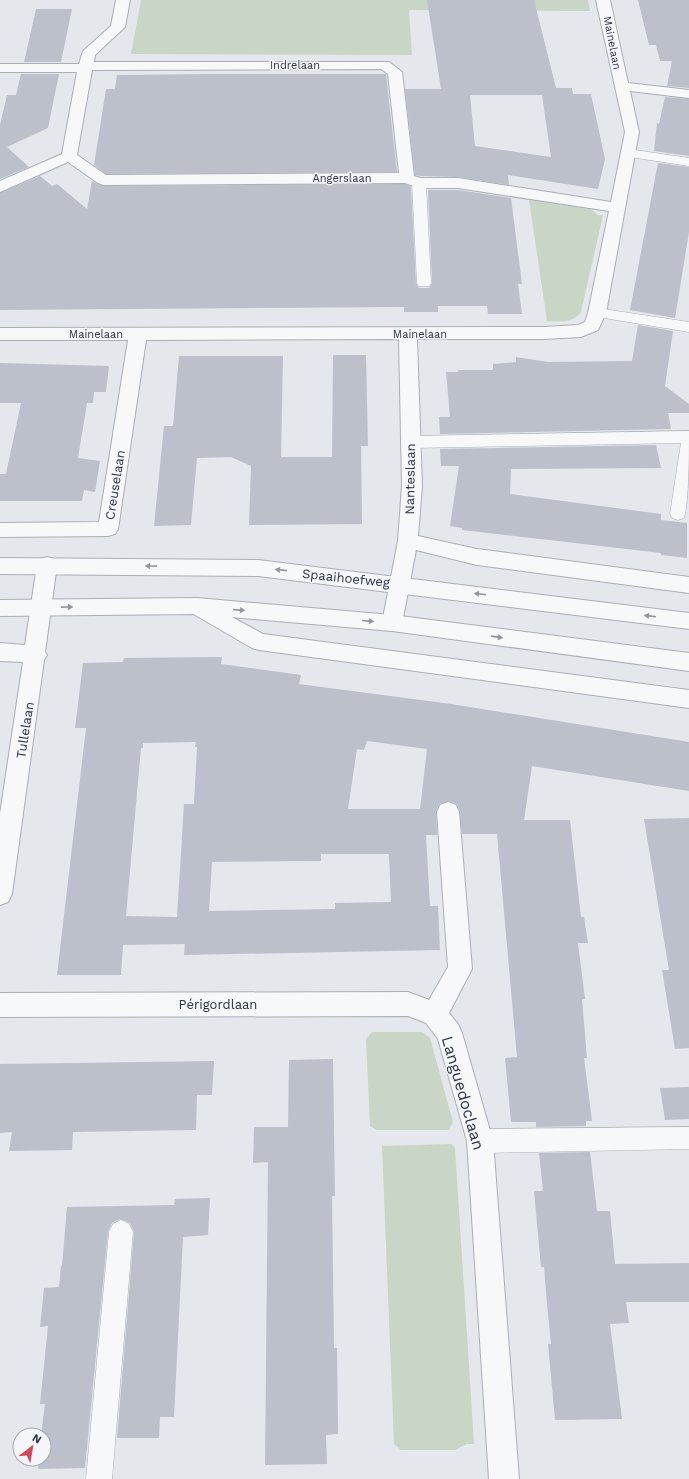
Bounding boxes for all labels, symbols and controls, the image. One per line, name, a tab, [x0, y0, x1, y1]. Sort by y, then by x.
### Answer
street label: Mainelaan	[600, 15, 624, 71]
street label: Indrelaan	[270, 59, 320, 72]
street label: Angerslaan	[313, 172, 371, 185]
street label: Mainelaan	[69, 328, 123, 341]
street label: Mainelaan	[393, 328, 447, 341]
street label: Nanteslaan	[402, 443, 418, 515]
street label: Creuselaan	[102, 449, 128, 521]
one-way arrow	[144, 563, 157, 569]
street label: Spaaihoefweg	[301, 566, 391, 590]
one-way arrow	[275, 567, 287, 574]
one-way arrow	[474, 591, 486, 597]
one-way arrow	[61, 604, 74, 610]
one-way arrow	[233, 606, 245, 613]
one-way arrow	[644, 612, 656, 619]
one-way arrow	[362, 618, 374, 624]
one-way arrow	[491, 634, 503, 640]
street label: Tullelaan	[13, 701, 37, 759]
street label: Périgordlaan	[179, 997, 257, 1012]
street label: Languedoclaan	[438, 1034, 488, 1152]
north arrow	[12, 1427, 52, 1467]
text: N	[30, 1431, 44, 1447]

